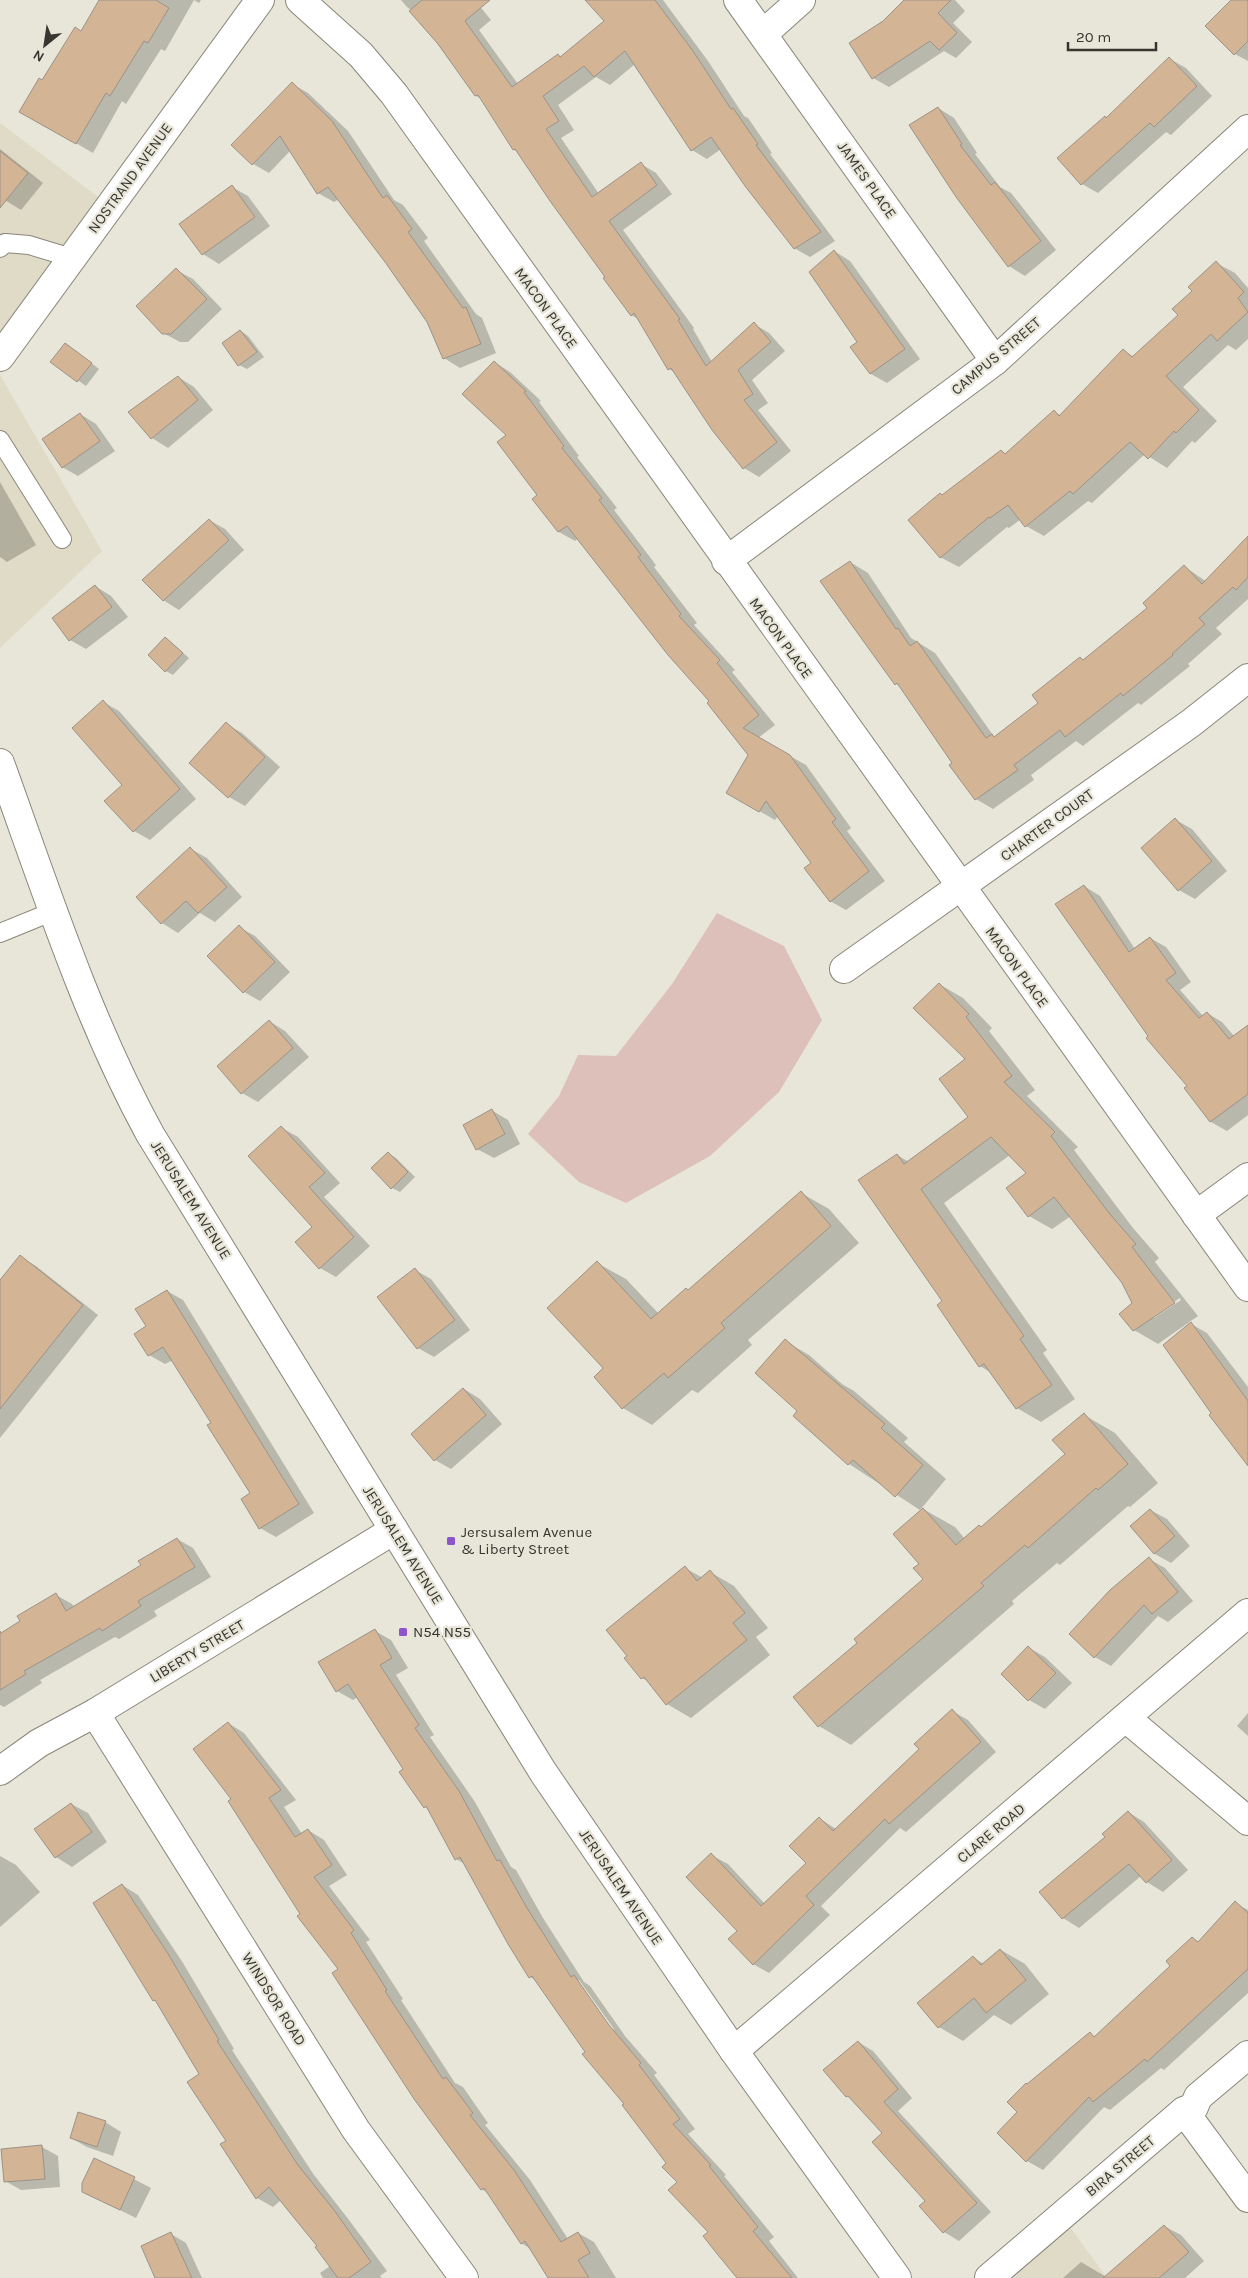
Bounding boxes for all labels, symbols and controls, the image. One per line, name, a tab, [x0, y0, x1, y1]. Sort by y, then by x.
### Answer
north arrow	[20, 20, 70, 70]
scale bar	[1068, 20, 1156, 52]
text: 20 m	[1076, 28, 1111, 46]
text: N	[30, 46, 47, 66]
street label: NOSTRAND AVENUE	[84, 119, 176, 237]
street label: JAMES PLACE	[834, 138, 900, 222]
street label: MACON PLACE	[511, 264, 581, 352]
street label: CAMPUS STREET	[948, 313, 1045, 399]
street label: MACON PLACE	[746, 594, 816, 682]
street label: CHARTER COURT	[997, 785, 1098, 865]
street label: MACON PLACE	[982, 923, 1052, 1011]
street label: JERUSALEM AVENUE	[147, 1137, 235, 1263]
street label: JERUSALEM AVENUE	[359, 1482, 447, 1608]
place label: Jersusalem Avenue & Liberty Street	[461, 1523, 592, 1558]
marker: Jersusalem Avenue & Liberty Street	[445, 1535, 457, 1547]
street label: LIBERTY STREET	[146, 1615, 248, 1686]
place label: N54 N55	[413, 1623, 471, 1641]
marker: N54 N55	[397, 1626, 409, 1638]
street label: CLARE ROAD	[953, 1799, 1029, 1867]
street label: JERUSALEM AVENUE	[575, 1825, 667, 1949]
street label: WINDSOR ROAD	[238, 1949, 310, 2049]
street label: BIRA STREET	[1082, 2131, 1159, 2200]

